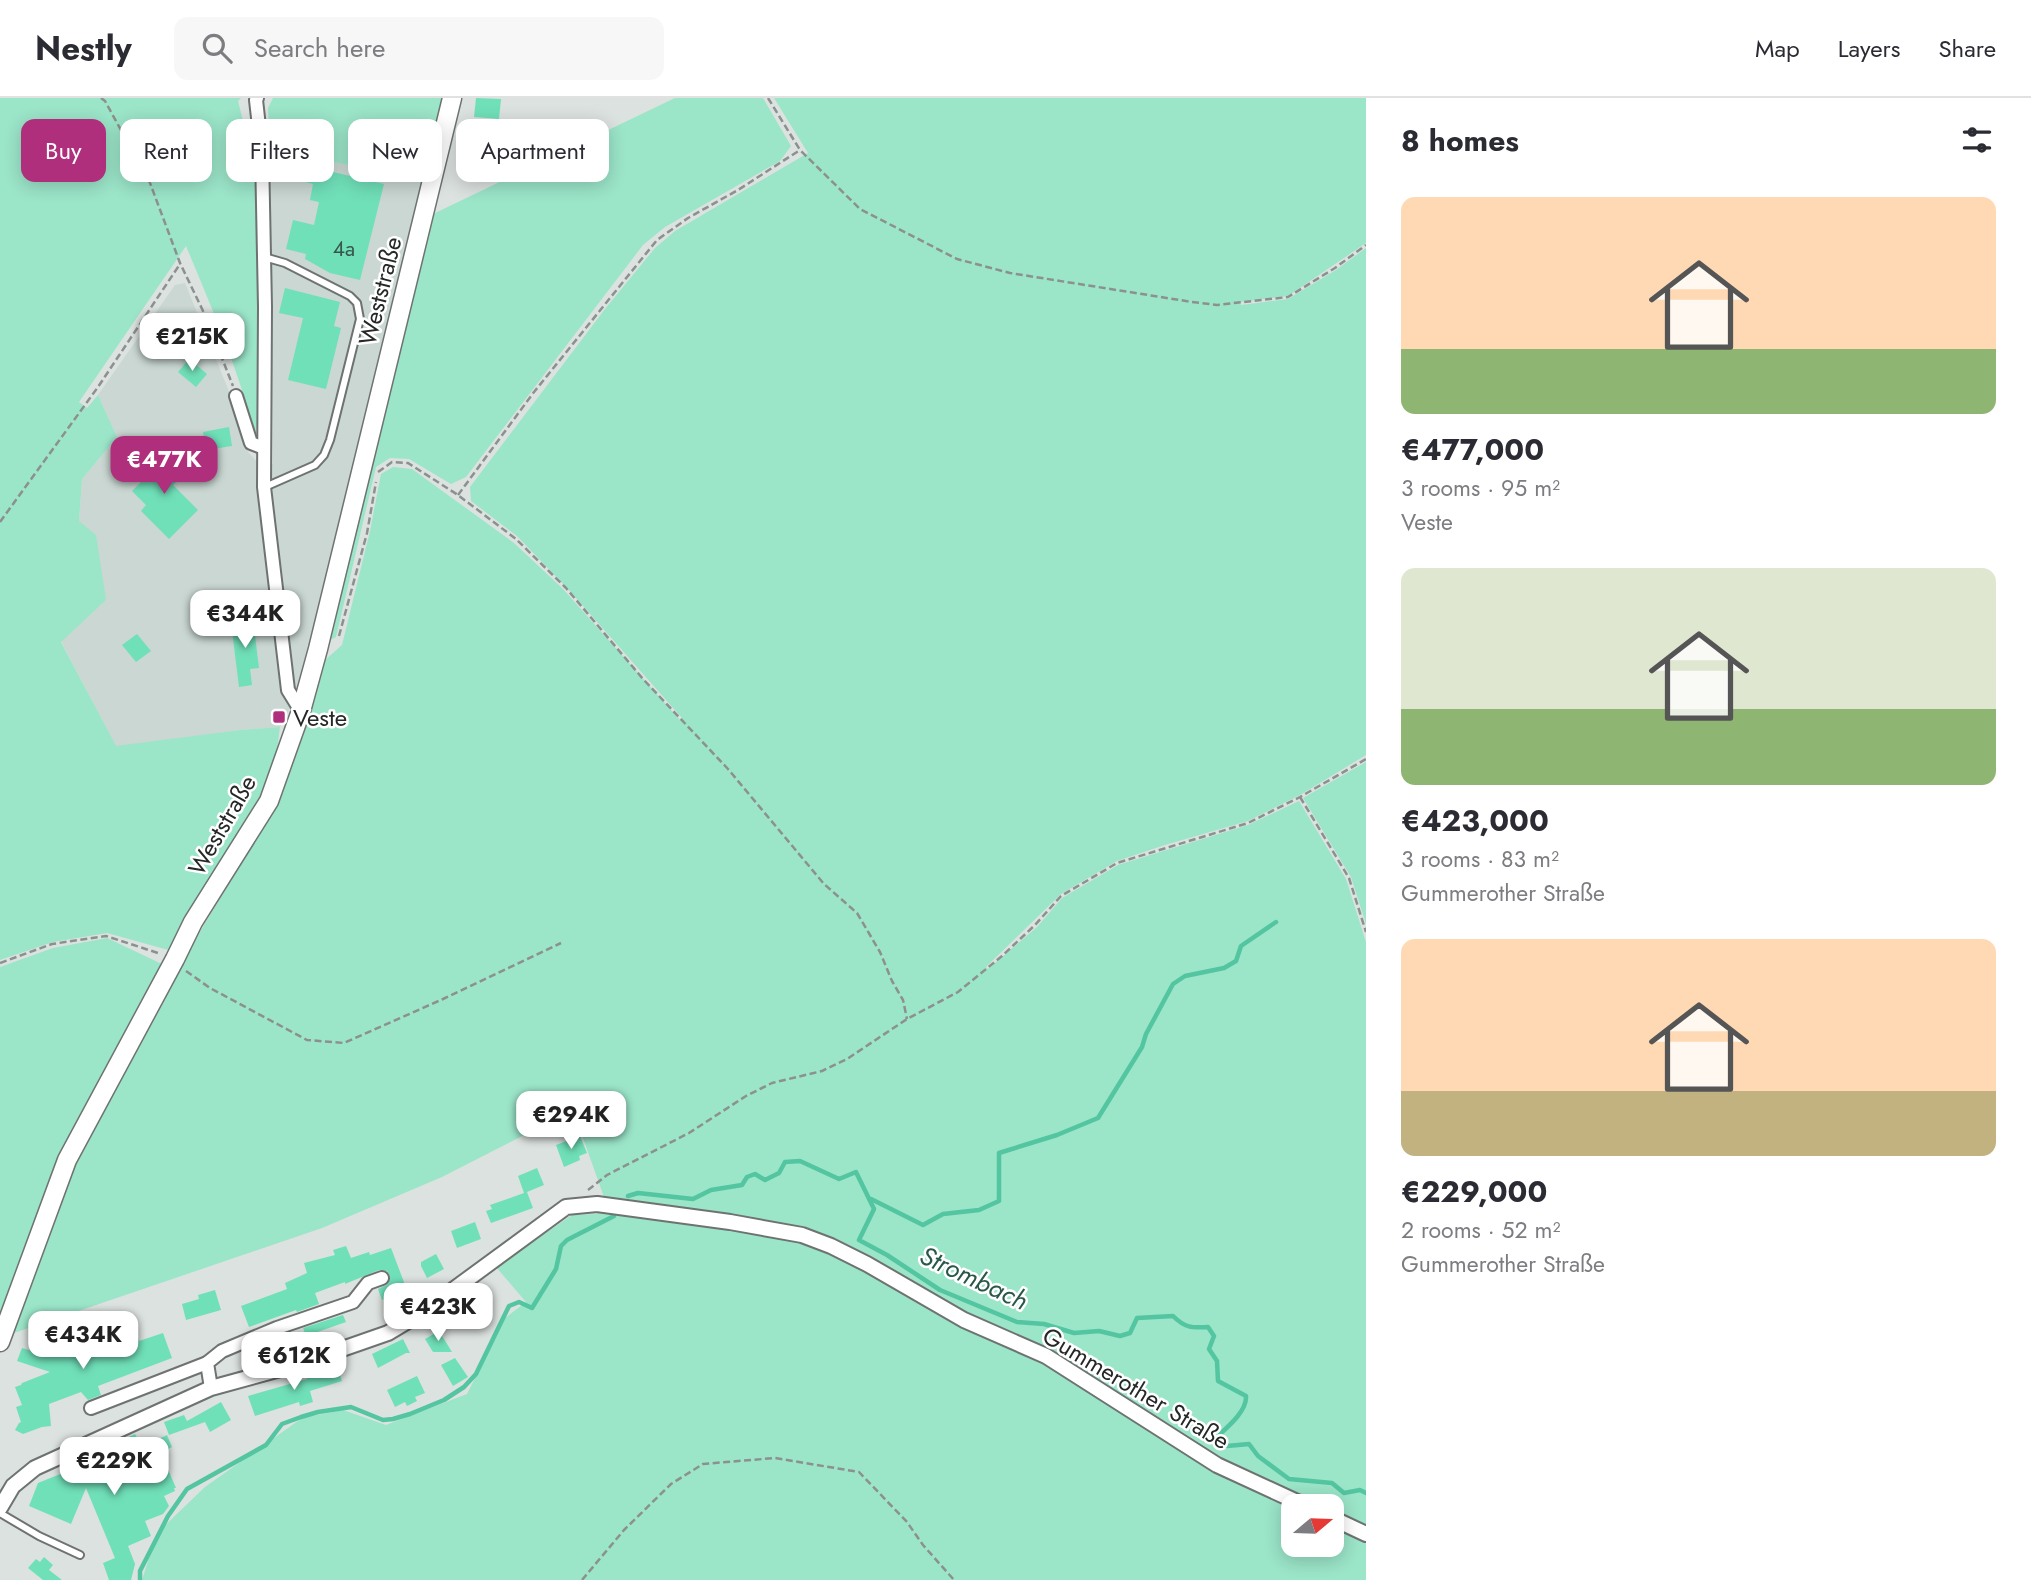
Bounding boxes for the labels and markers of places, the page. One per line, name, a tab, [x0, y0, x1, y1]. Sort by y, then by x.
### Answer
pin: €215K	[143, 314, 241, 373]
pin: €477K	[115, 436, 213, 496]
pin: €344K	[196, 590, 294, 650]
place label: Veste	[293, 700, 347, 735]
marker: Veste	[271, 709, 287, 725]
pin: €294K	[522, 1091, 620, 1151]
pin: €423K	[389, 1284, 487, 1343]
pin: €434K	[34, 1312, 132, 1371]
pin: €612K	[245, 1332, 343, 1392]
pin: €229K	[65, 1438, 163, 1497]

